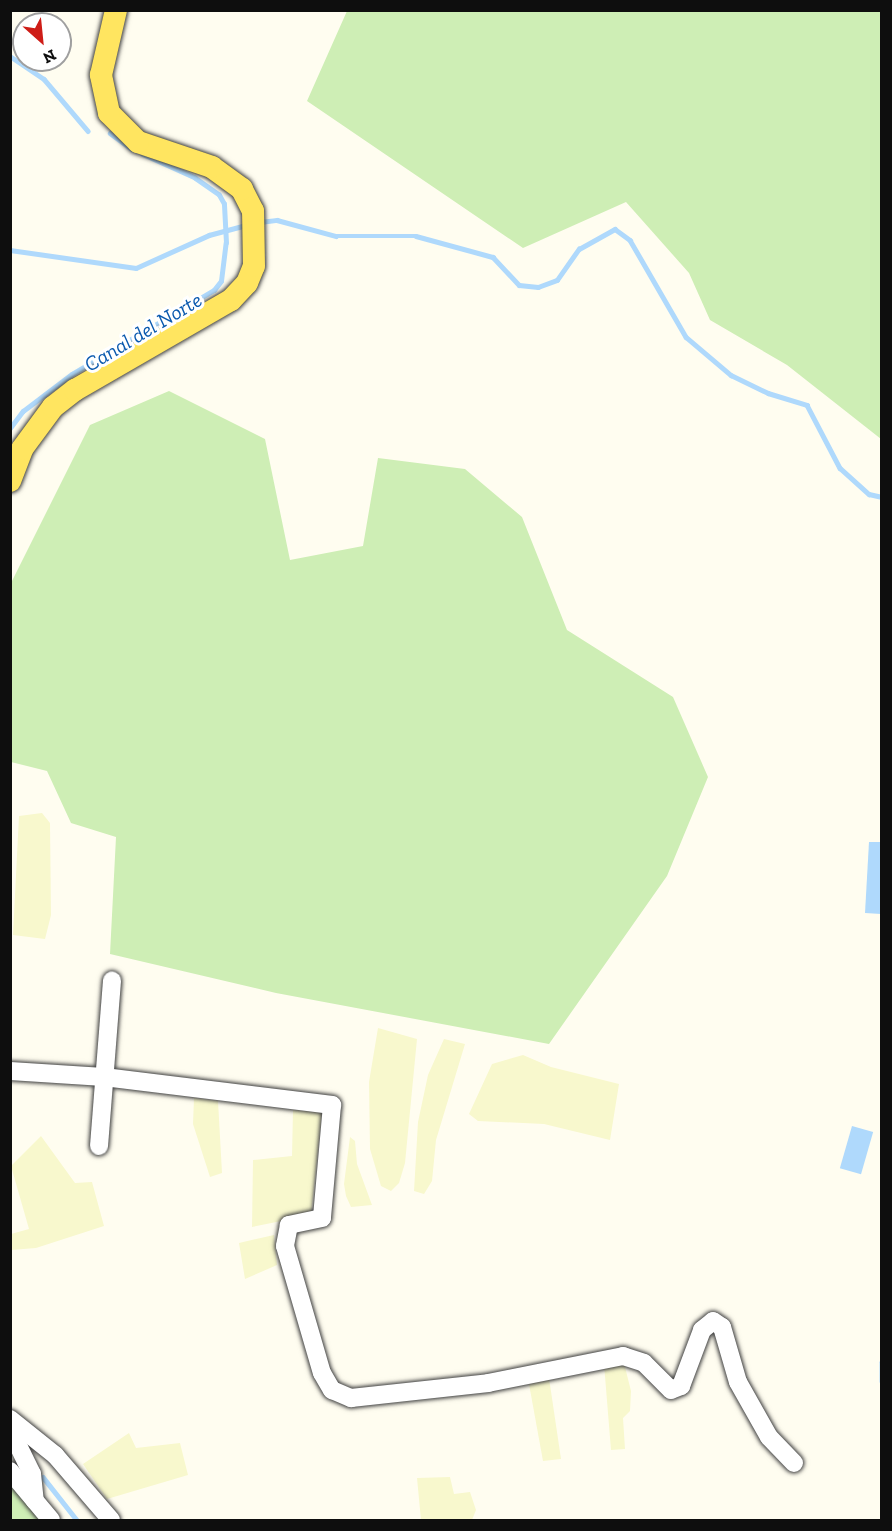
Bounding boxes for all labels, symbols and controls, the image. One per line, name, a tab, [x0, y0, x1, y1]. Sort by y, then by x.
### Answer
north arrow	[12, 12, 72, 72]
text: N	[40, 45, 59, 68]
water label: Canal del Norte	[80, 287, 206, 377]

